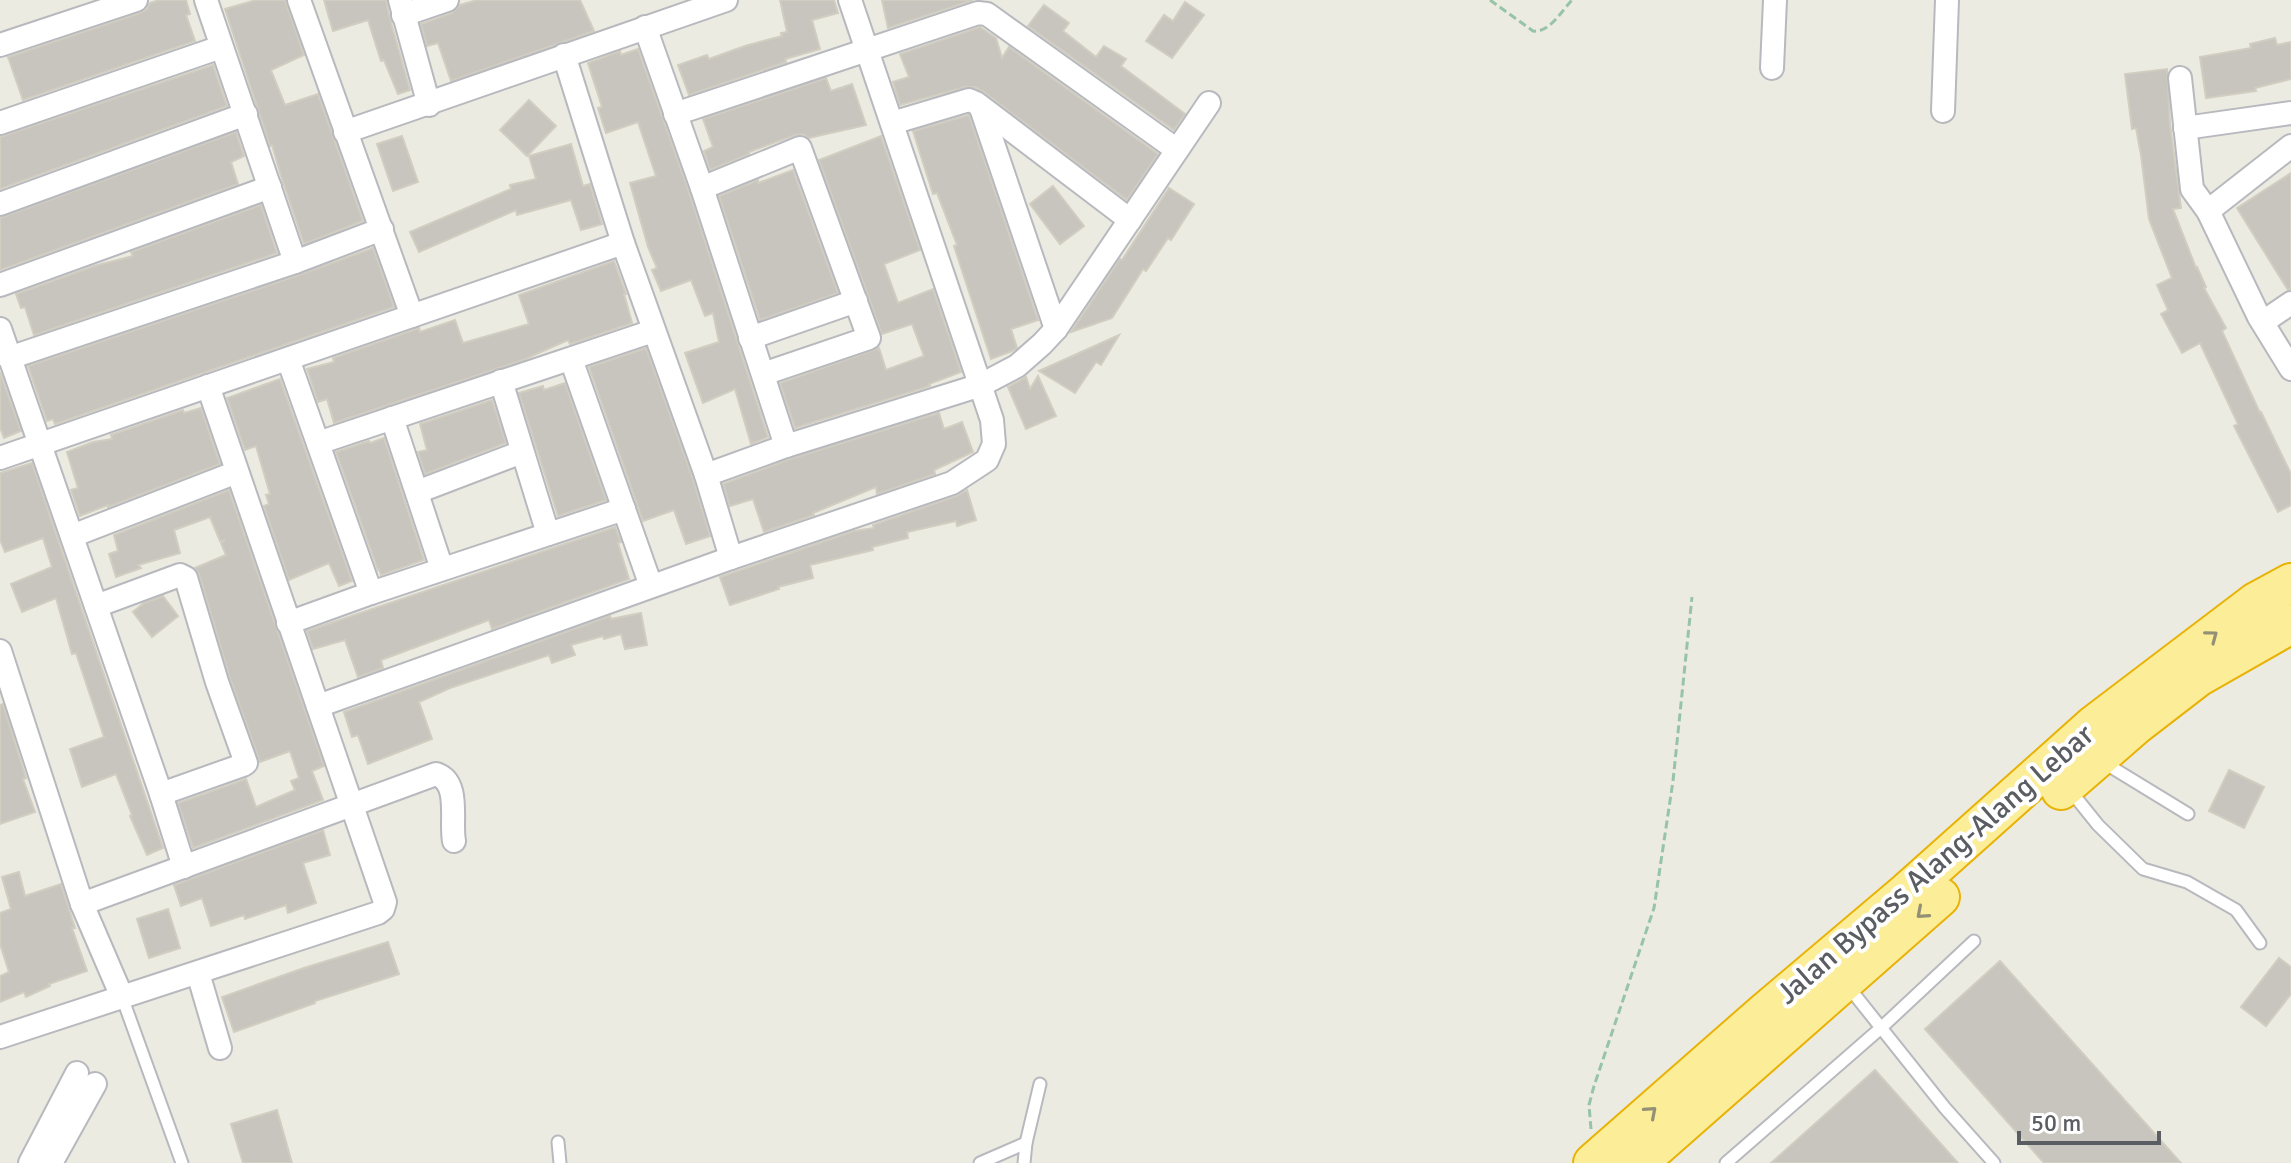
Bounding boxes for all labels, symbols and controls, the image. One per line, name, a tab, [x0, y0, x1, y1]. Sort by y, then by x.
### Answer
one-way arrow	[2203, 631, 2218, 645]
street label: Jalan Bypass Alang-Alang Lebar	[1769, 716, 2102, 1012]
one-way arrow	[1917, 903, 1932, 917]
scale bar	[2019, 1095, 2159, 1145]
one-way arrow	[1642, 1107, 1657, 1121]
text: 50 m	[2031, 1108, 2081, 1138]

